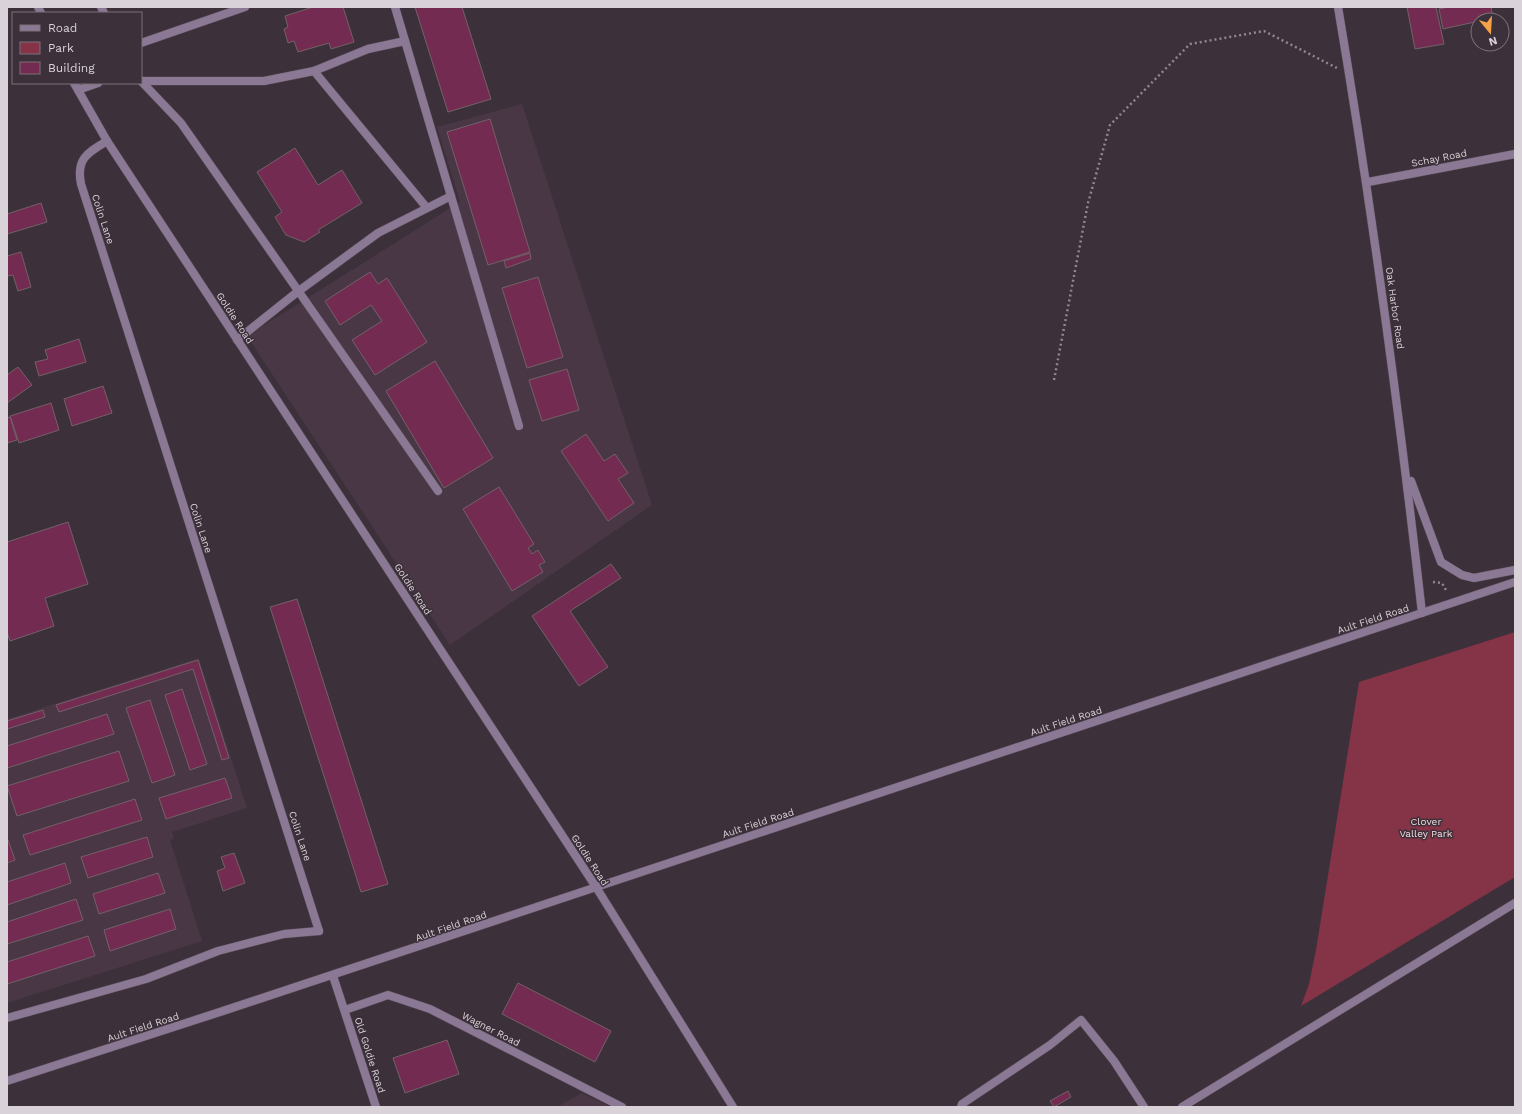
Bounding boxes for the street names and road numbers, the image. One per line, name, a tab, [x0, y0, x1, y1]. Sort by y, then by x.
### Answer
street label: Schay Road	[1410, 147, 1468, 169]
street label: Colin Lane	[90, 193, 116, 246]
street label: Oak Harbor Road	[1384, 266, 1406, 350]
street label: Goldie Road	[214, 290, 256, 346]
street label: Colin Lane	[188, 502, 214, 555]
street label: Goldie Road	[392, 561, 434, 617]
street label: Ault Field Road	[1336, 602, 1410, 636]
street label: Ault Field Road	[1029, 704, 1103, 738]
street label: Ault Field Road	[721, 806, 795, 840]
street label: Colin Lane	[287, 810, 313, 863]
street label: Goldie Road	[569, 832, 611, 888]
street label: Ault Field Road	[414, 909, 488, 943]
street label: Ault Field Road	[106, 1010, 180, 1044]
street label: Wagner Road	[460, 1010, 522, 1048]
street label: Old Goldie Road	[353, 1016, 387, 1094]

